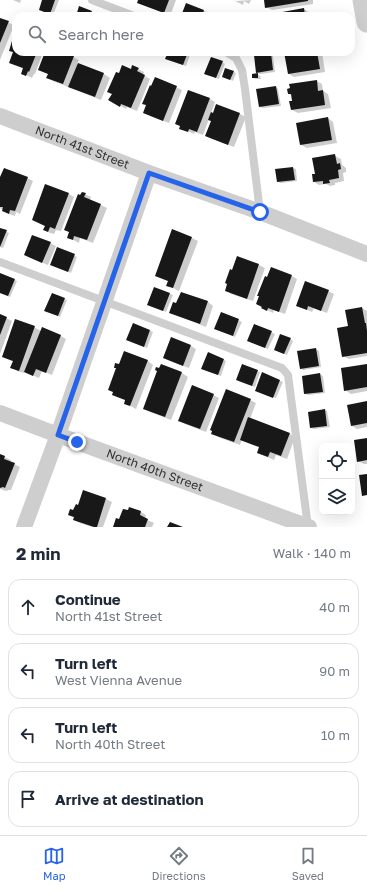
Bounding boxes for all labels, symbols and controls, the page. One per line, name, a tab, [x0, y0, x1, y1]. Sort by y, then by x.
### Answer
search box	[12, 12, 355, 56]
icon: search	[26, 23, 48, 45]
text: Search here	[58, 25, 144, 43]
street label: North 41st Street	[33, 122, 132, 172]
route start	[251, 203, 269, 221]
route end	[68, 433, 86, 451]
map controls	[319, 443, 355, 515]
button: locate	[319, 443, 355, 479]
street label: North 40th Street	[104, 445, 206, 495]
button: layers	[319, 479, 355, 515]
text: 2 min	[16, 543, 60, 564]
text: Walk · 140 m	[273, 545, 351, 561]
text: Continue	[55, 590, 121, 608]
icon: ahead	[17, 596, 39, 618]
text: 40 m	[319, 599, 350, 615]
text: North 41st Street	[55, 608, 163, 624]
text: Turn left	[55, 654, 117, 672]
icon: left	[17, 660, 39, 682]
text: 90 m	[319, 663, 350, 679]
text: West Vienna Avenue	[55, 672, 182, 688]
text: Turn left	[55, 718, 117, 736]
icon: left	[17, 724, 39, 746]
text: 10 m	[321, 727, 350, 743]
text: North 40th Street	[55, 736, 165, 752]
icon: arrive	[17, 788, 39, 810]
text: Arrive at destination	[55, 790, 204, 808]
tab: Map	[43, 845, 66, 882]
tab: Directions	[152, 845, 206, 882]
tab: Saved	[292, 845, 324, 882]

